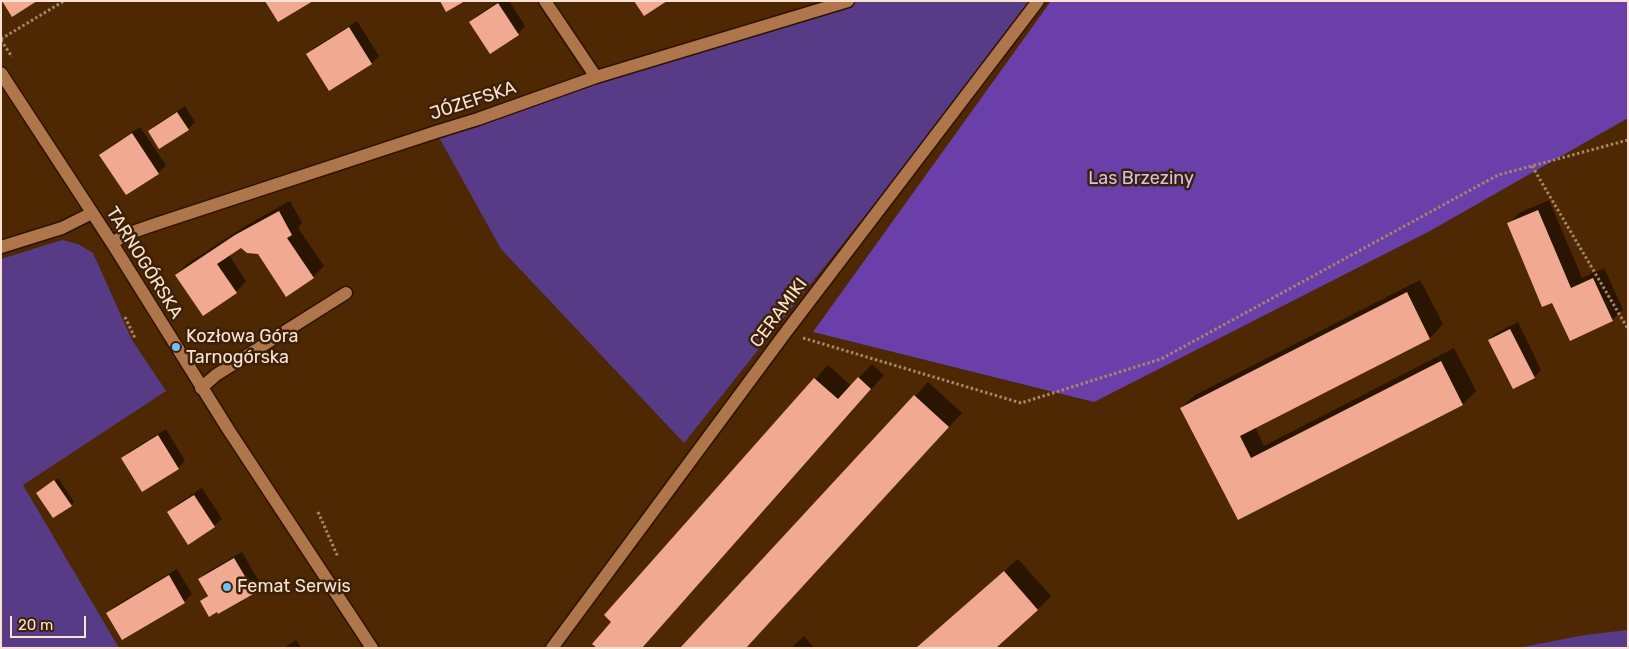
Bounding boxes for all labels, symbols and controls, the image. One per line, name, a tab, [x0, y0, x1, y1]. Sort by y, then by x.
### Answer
street label: JÓZEFSKA	[427, 77, 519, 125]
park label: Las Brzeziny	[1088, 168, 1194, 190]
street label: TARNOGÓRSKA	[101, 203, 187, 323]
street label: CERAMIKI	[746, 274, 812, 352]
place label: Kozłowa Góra Tarnogórska	[186, 326, 298, 368]
marker: Kozłowa Góra Tarnogórska	[170, 341, 182, 353]
place label: Femat Serwis	[237, 576, 351, 598]
marker: Femat Serwis	[221, 581, 233, 593]
scale bar	[12, 606, 89, 638]
text: 20 m	[18, 616, 53, 634]

